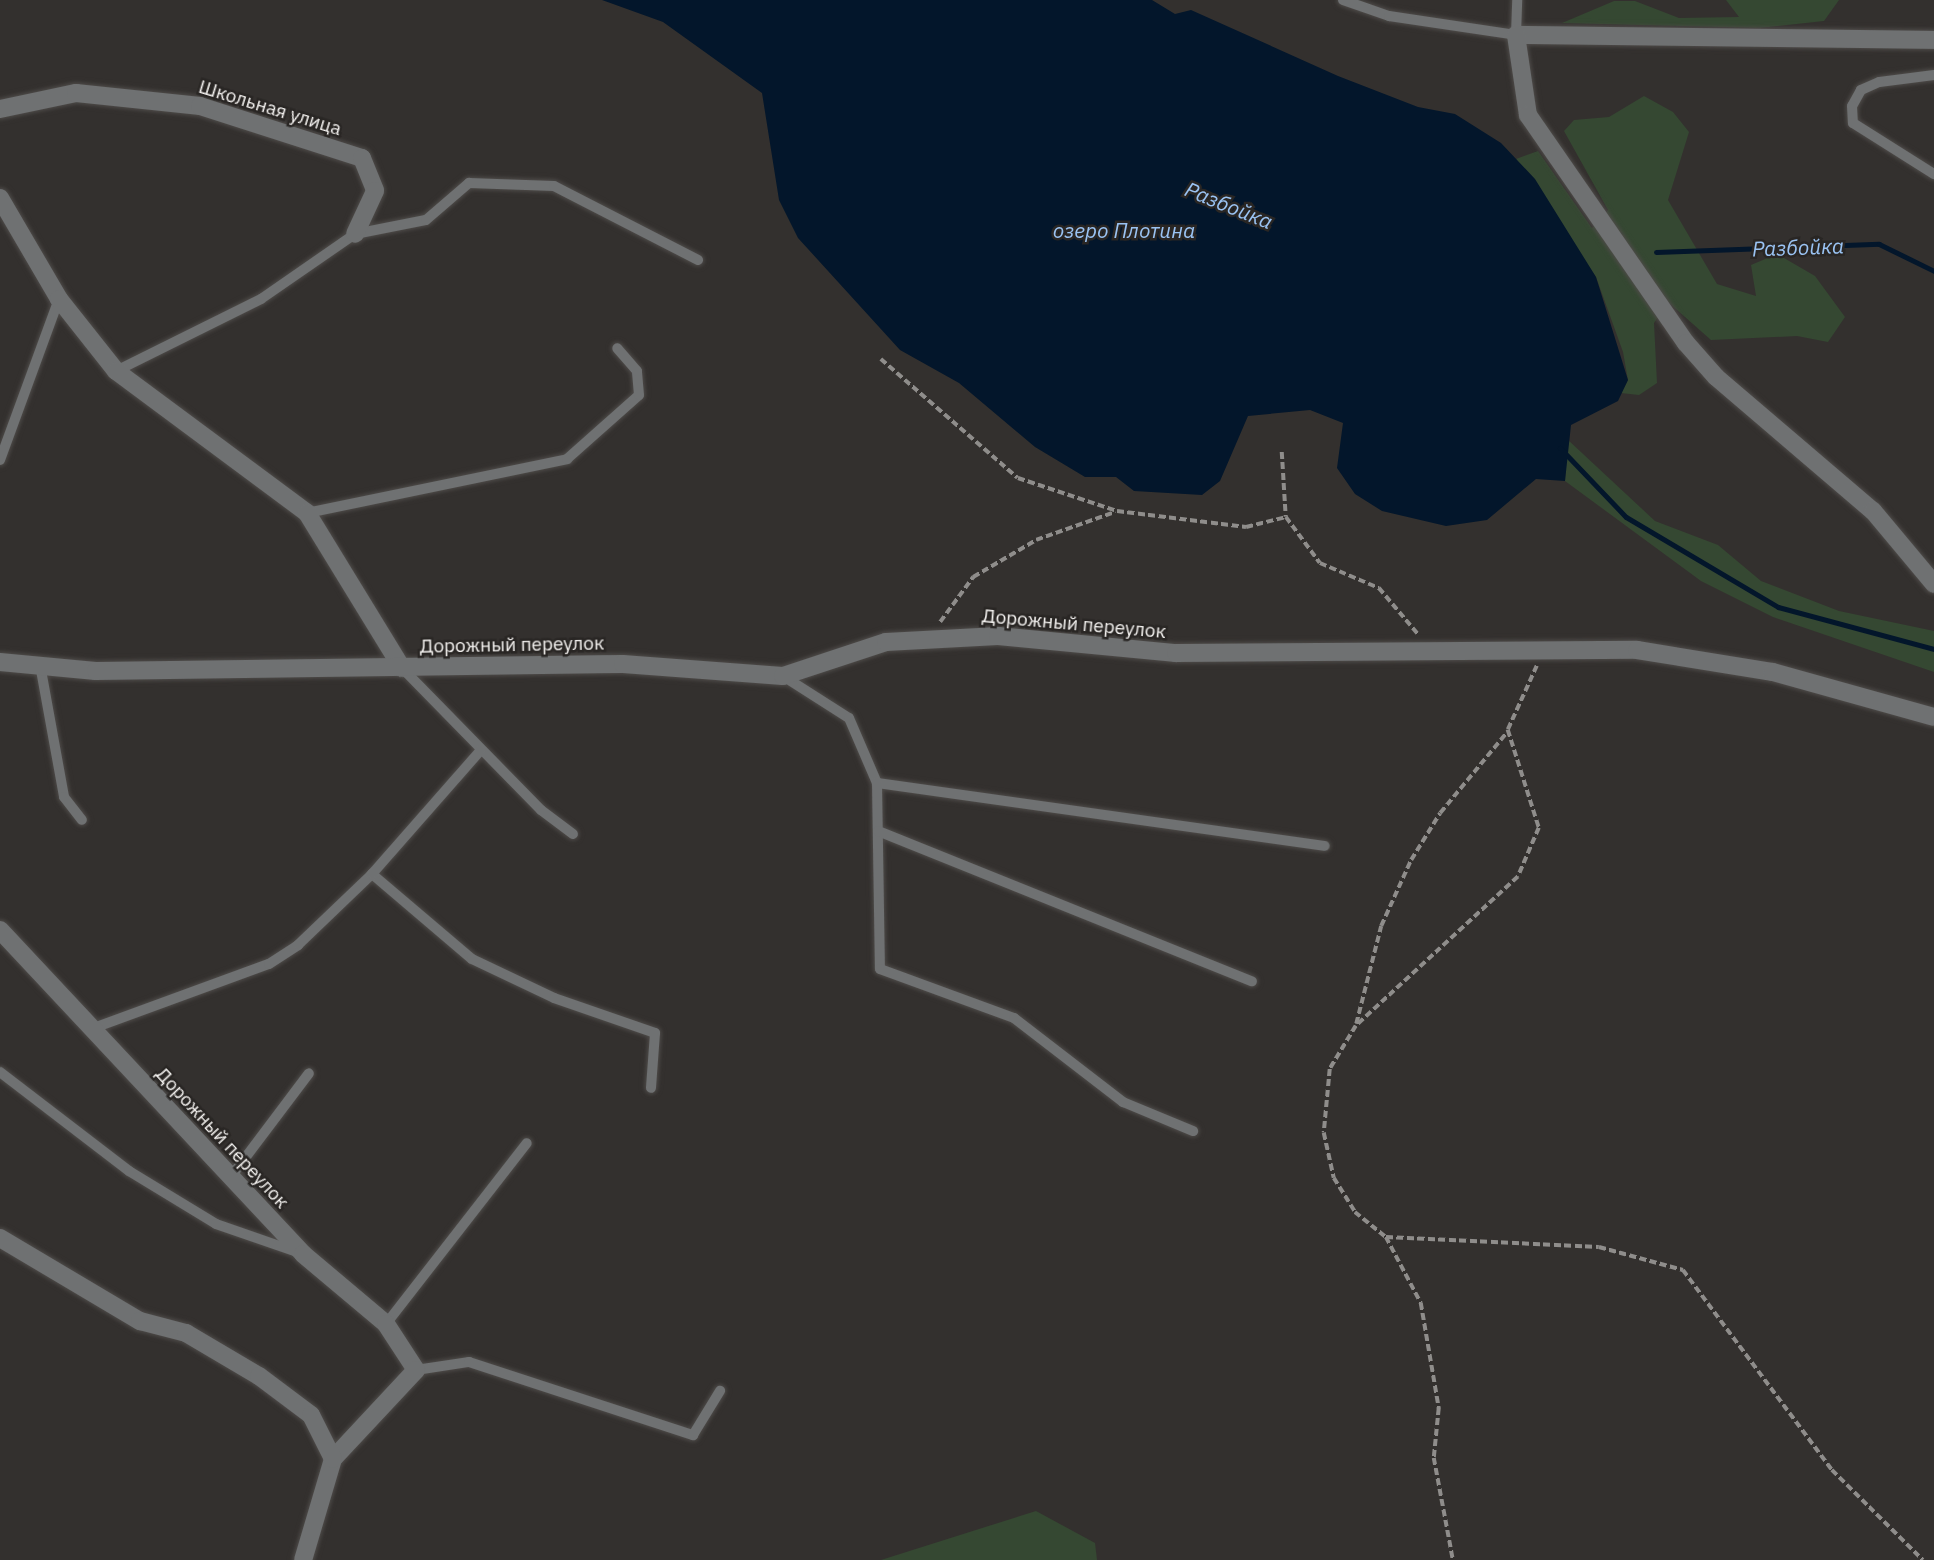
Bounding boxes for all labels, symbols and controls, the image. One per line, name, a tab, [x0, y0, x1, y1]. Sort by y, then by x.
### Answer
street label: Школьная улица	[196, 75, 344, 141]
water label: Разбойка	[1182, 176, 1276, 234]
water label: озеро Плотина	[1053, 217, 1195, 243]
water label: Разбойка	[1752, 233, 1844, 261]
street label: Дорожный переулок	[981, 605, 1167, 643]
street label: Дорожный переулок	[420, 632, 604, 658]
street label: Дорожный переулок	[151, 1063, 293, 1213]

